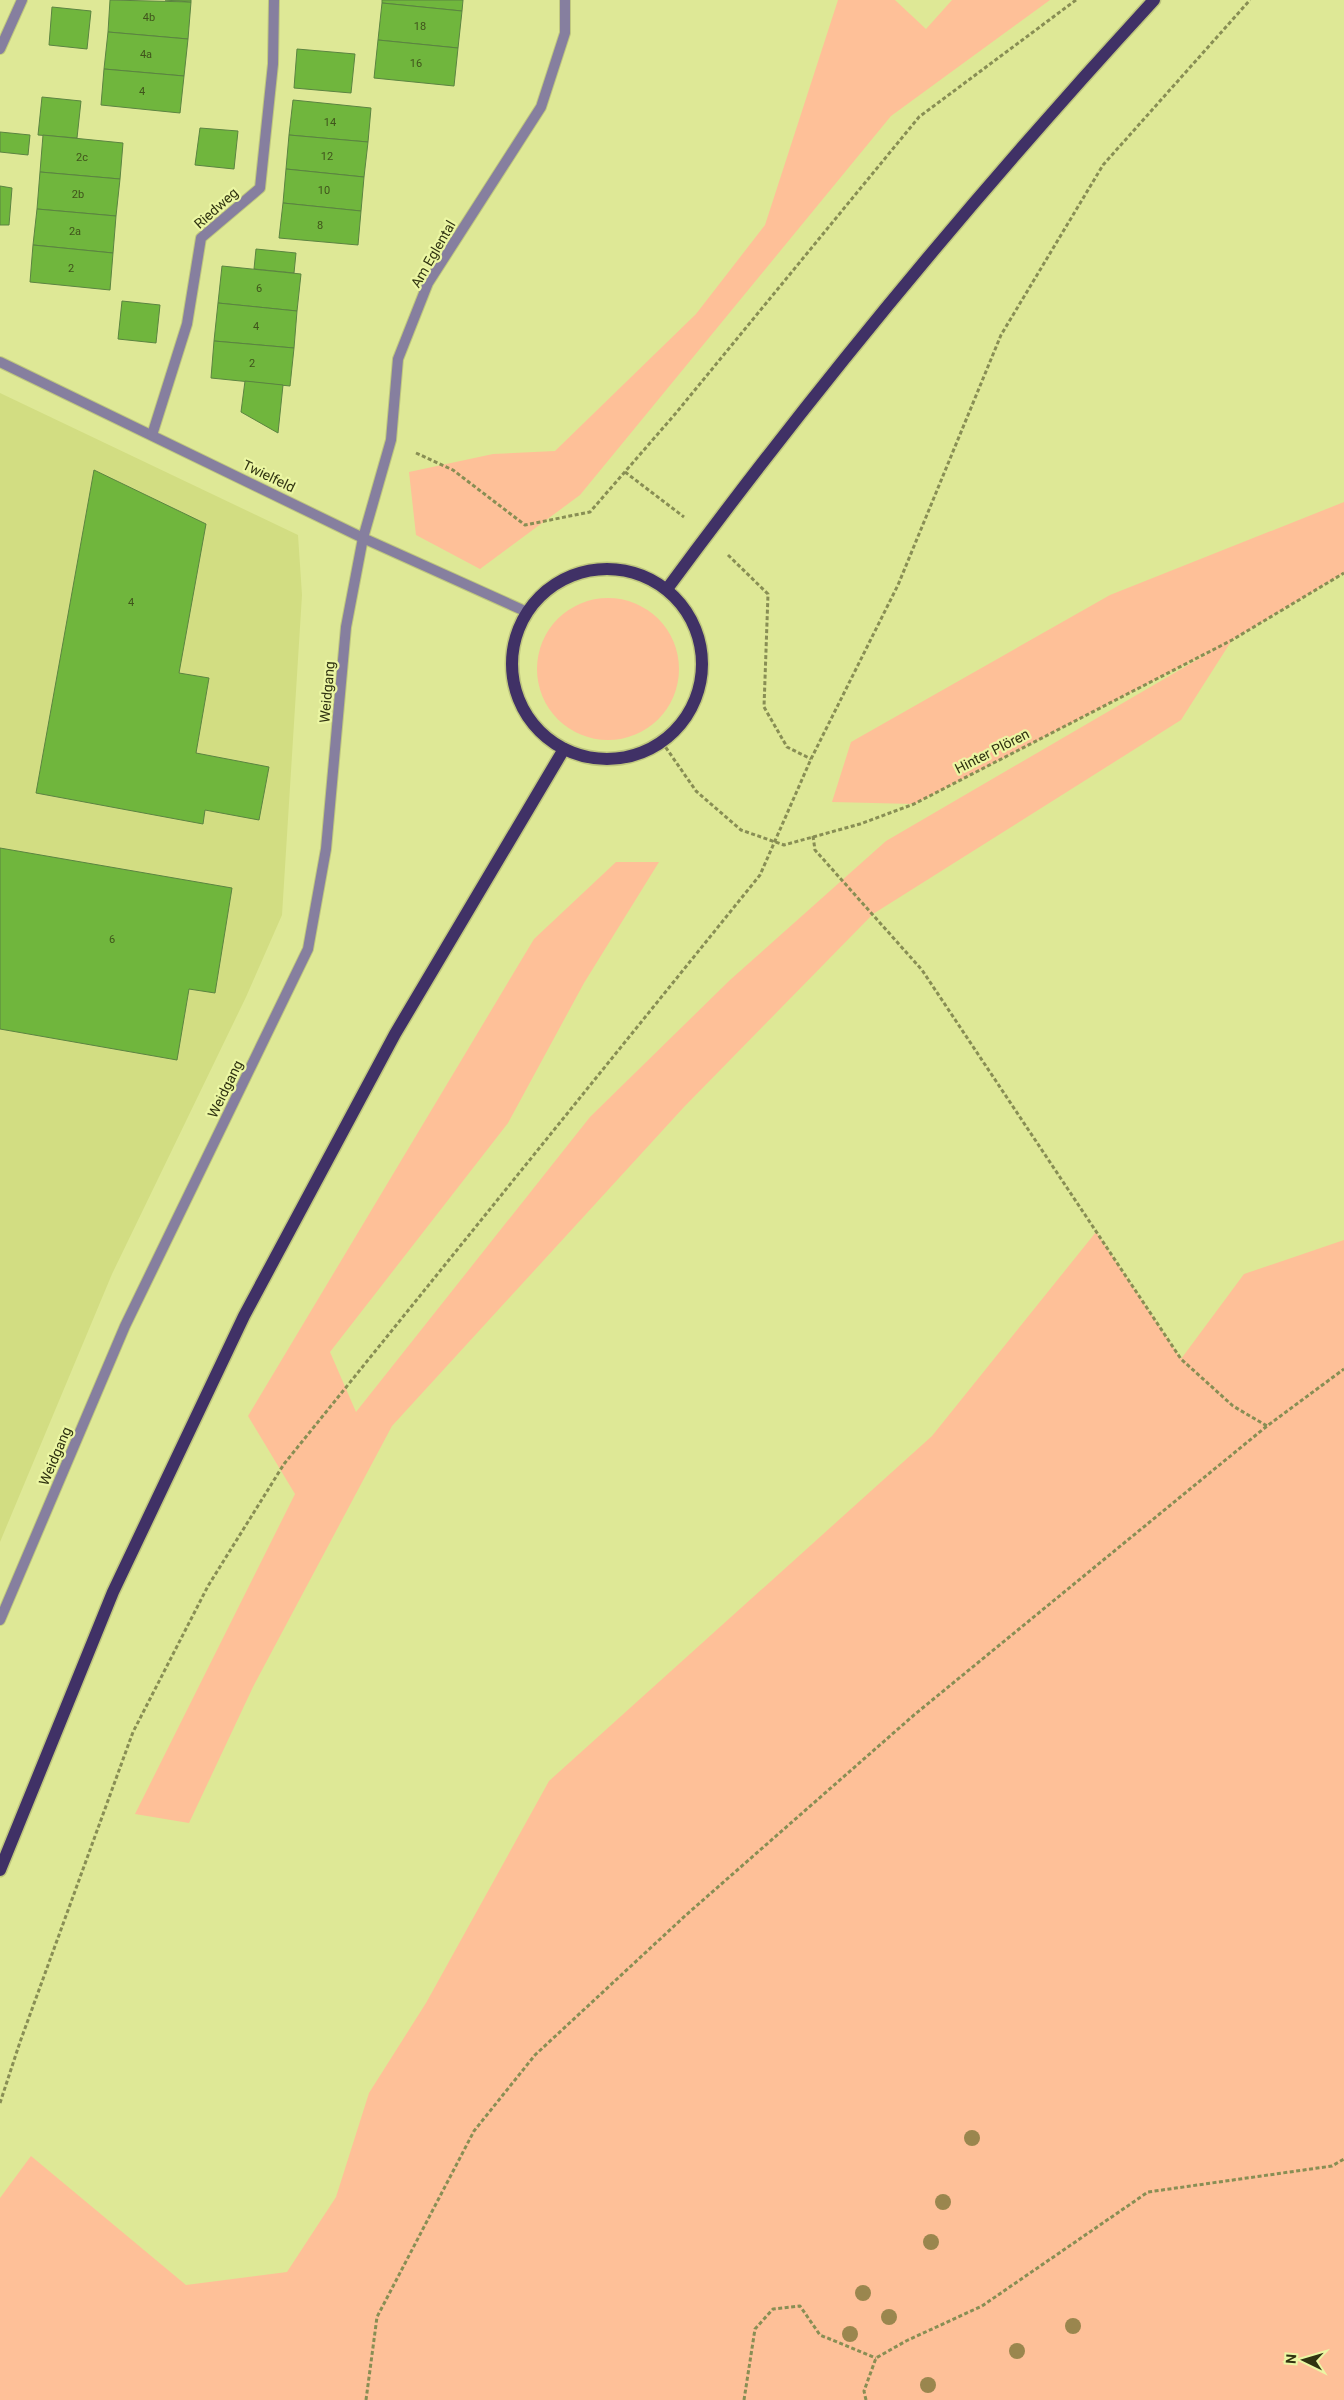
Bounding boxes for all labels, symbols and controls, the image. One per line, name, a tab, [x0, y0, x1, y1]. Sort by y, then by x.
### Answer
house number: 4b	[143, 11, 155, 24]
house number: 18	[414, 20, 426, 33]
house number: 4a	[140, 48, 152, 61]
house number: 16	[410, 57, 422, 70]
house number: 4	[139, 85, 145, 98]
house number: 14	[324, 116, 336, 129]
house number: 12	[321, 150, 333, 163]
house number: 2c	[76, 151, 88, 164]
street label: Riedweg	[191, 184, 241, 232]
house number: 10	[318, 184, 330, 197]
house number: 2b	[72, 188, 84, 201]
street label: Am Eglental	[407, 218, 459, 290]
house number: 8	[317, 219, 323, 232]
house number: 2a	[69, 225, 81, 238]
house number: 2	[68, 262, 74, 275]
house number: 6	[256, 282, 262, 295]
house number: 4	[253, 320, 259, 333]
house number: 2	[249, 357, 255, 370]
street label: Twielfeld	[240, 457, 298, 495]
house number: 4	[128, 596, 134, 609]
street label: Weidgang	[316, 660, 338, 724]
street label: Hinter Plören	[952, 725, 1032, 777]
house number: 6	[109, 933, 115, 946]
street label: Weidgang	[204, 1058, 246, 1120]
street label: Weidgang	[36, 1424, 74, 1488]
north arrow	[1279, 2335, 1329, 2385]
text: N	[1283, 2353, 1299, 2364]

